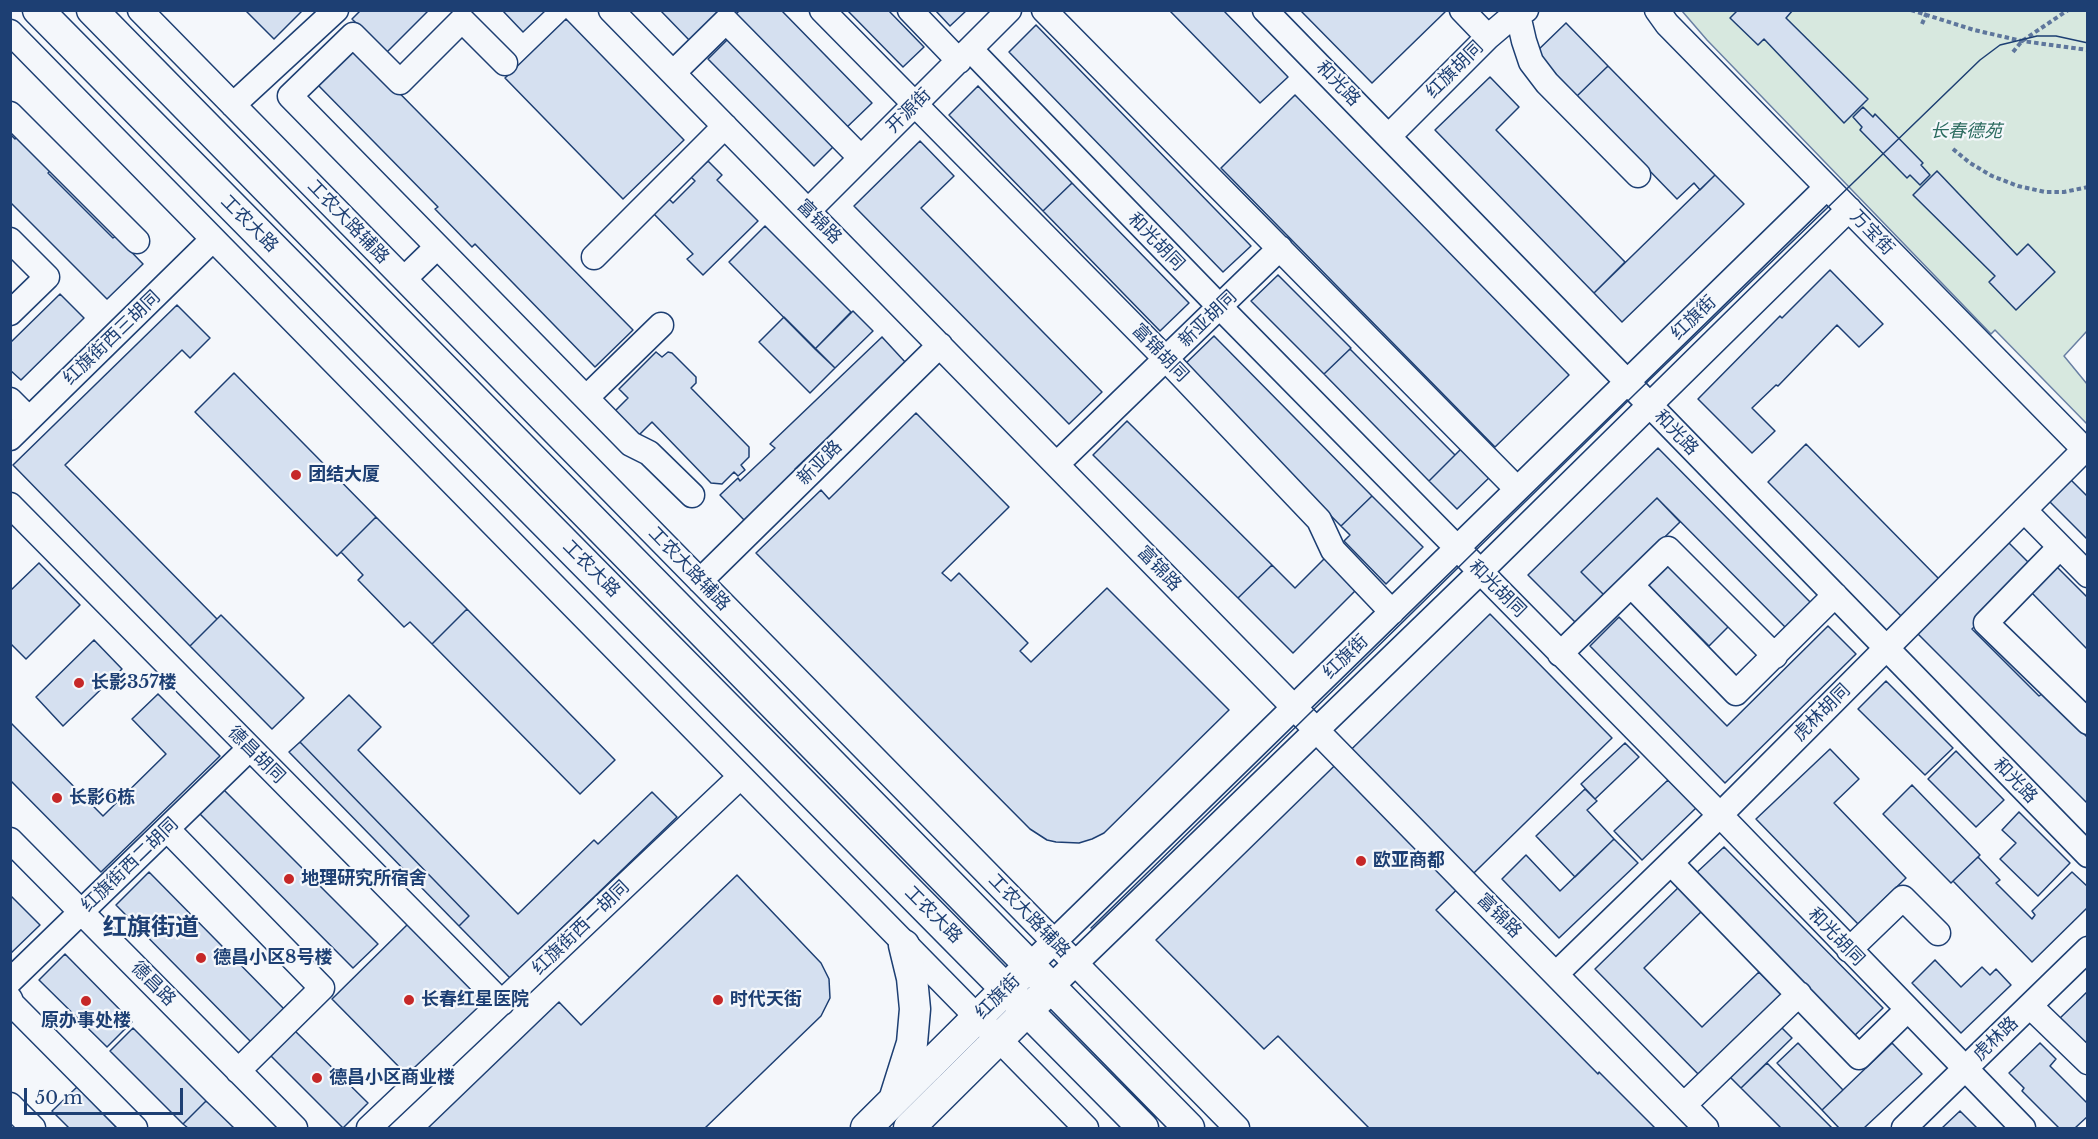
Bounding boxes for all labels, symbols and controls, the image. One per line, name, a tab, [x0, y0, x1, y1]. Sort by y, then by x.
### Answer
street label: 红旗胡同	[1422, 37, 1488, 103]
street label: 和光路	[1311, 57, 1365, 111]
street label: 开源街	[882, 84, 936, 138]
park label: 长春德苑	[1930, 121, 2002, 143]
street label: 工农大路辅路	[303, 176, 393, 268]
street label: 工农大路	[216, 191, 282, 257]
street label: 富锦路	[792, 195, 846, 249]
street label: 万宝街	[1845, 206, 1899, 260]
street label: 和光胡同	[1123, 209, 1189, 275]
street label: 红旗街西三胡同	[59, 286, 165, 390]
street label: 新亚胡同	[1175, 286, 1241, 352]
street label: 红旗街	[1667, 291, 1721, 345]
street label: 富锦胡同	[1127, 320, 1193, 386]
street label: 和光路	[1649, 406, 1703, 460]
street label: 新亚路	[793, 436, 847, 490]
place label: 团结大厦	[308, 464, 380, 486]
marker: 团结大厦	[289, 468, 303, 482]
street label: 工农大路辅路	[644, 523, 734, 615]
street label: 工农大路	[558, 536, 624, 602]
street label: 富锦路	[1132, 542, 1186, 596]
street label: 和光胡同	[1464, 556, 1530, 622]
street label: 红旗街	[1319, 630, 1373, 684]
place label: 长影357楼	[91, 672, 176, 694]
marker: 长影357楼	[72, 676, 86, 690]
street label: 虎林胡同	[1789, 680, 1855, 746]
street label: 德昌胡同	[223, 722, 289, 788]
street label: 和光路	[1988, 754, 2042, 808]
place label: 长影6栋	[69, 787, 135, 809]
marker: 长影6栋	[50, 791, 64, 805]
street label: 红旗街西二胡同	[77, 813, 183, 917]
place label: 欧亚商都	[1373, 850, 1445, 872]
marker: 欧亚商都	[1354, 854, 1368, 868]
place label: 地理研究所宿舍	[301, 868, 427, 890]
street label: 工农大路辅路	[984, 870, 1074, 962]
marker: 地理研究所宿舍	[282, 872, 296, 886]
street label: 红旗街西一胡同	[528, 876, 634, 980]
street label: 工农大路	[900, 882, 966, 948]
street label: 富锦路	[1472, 889, 1526, 943]
street label: 和光胡同	[1803, 904, 1869, 970]
district label: 红旗街道	[103, 914, 199, 942]
place label: 德昌小区8号楼	[213, 947, 332, 969]
marker: 德昌小区8号楼	[194, 951, 208, 965]
street label: 德昌路	[126, 957, 180, 1011]
street label: 红旗街	[971, 970, 1025, 1024]
place label: 长春红星医院	[421, 989, 529, 1011]
place label: 时代天街	[730, 989, 802, 1011]
marker: 长春红星医院	[402, 993, 416, 1007]
marker: 时代天街	[711, 993, 725, 1007]
marker: 原办事处楼	[79, 994, 93, 1008]
place label: 原办事处楼	[41, 1010, 131, 1032]
street label: 虎林路	[1969, 1012, 2023, 1066]
place label: 德昌小区商业楼	[329, 1067, 455, 1089]
marker: 德昌小区商业楼	[310, 1071, 324, 1085]
scale bar	[27, 1076, 186, 1114]
text: 50 m	[35, 1087, 83, 1109]

